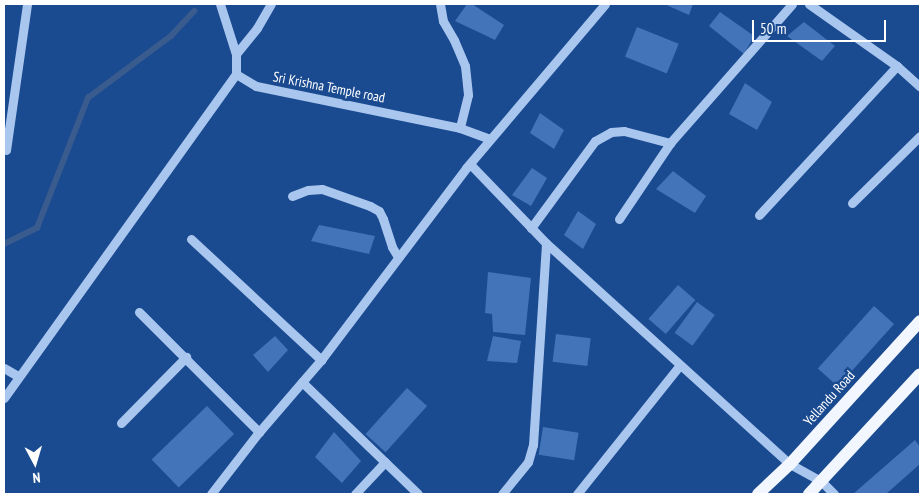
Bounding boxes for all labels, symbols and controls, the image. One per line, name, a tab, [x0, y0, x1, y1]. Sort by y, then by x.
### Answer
scale bar	[754, 10, 888, 42]
text: 50 m	[760, 19, 786, 38]
street label: Sri Krishna Temple road	[271, 68, 387, 106]
street label: Yellandu Road	[800, 367, 858, 429]
north arrow	[10, 438, 60, 488]
text: N	[32, 469, 41, 487]

